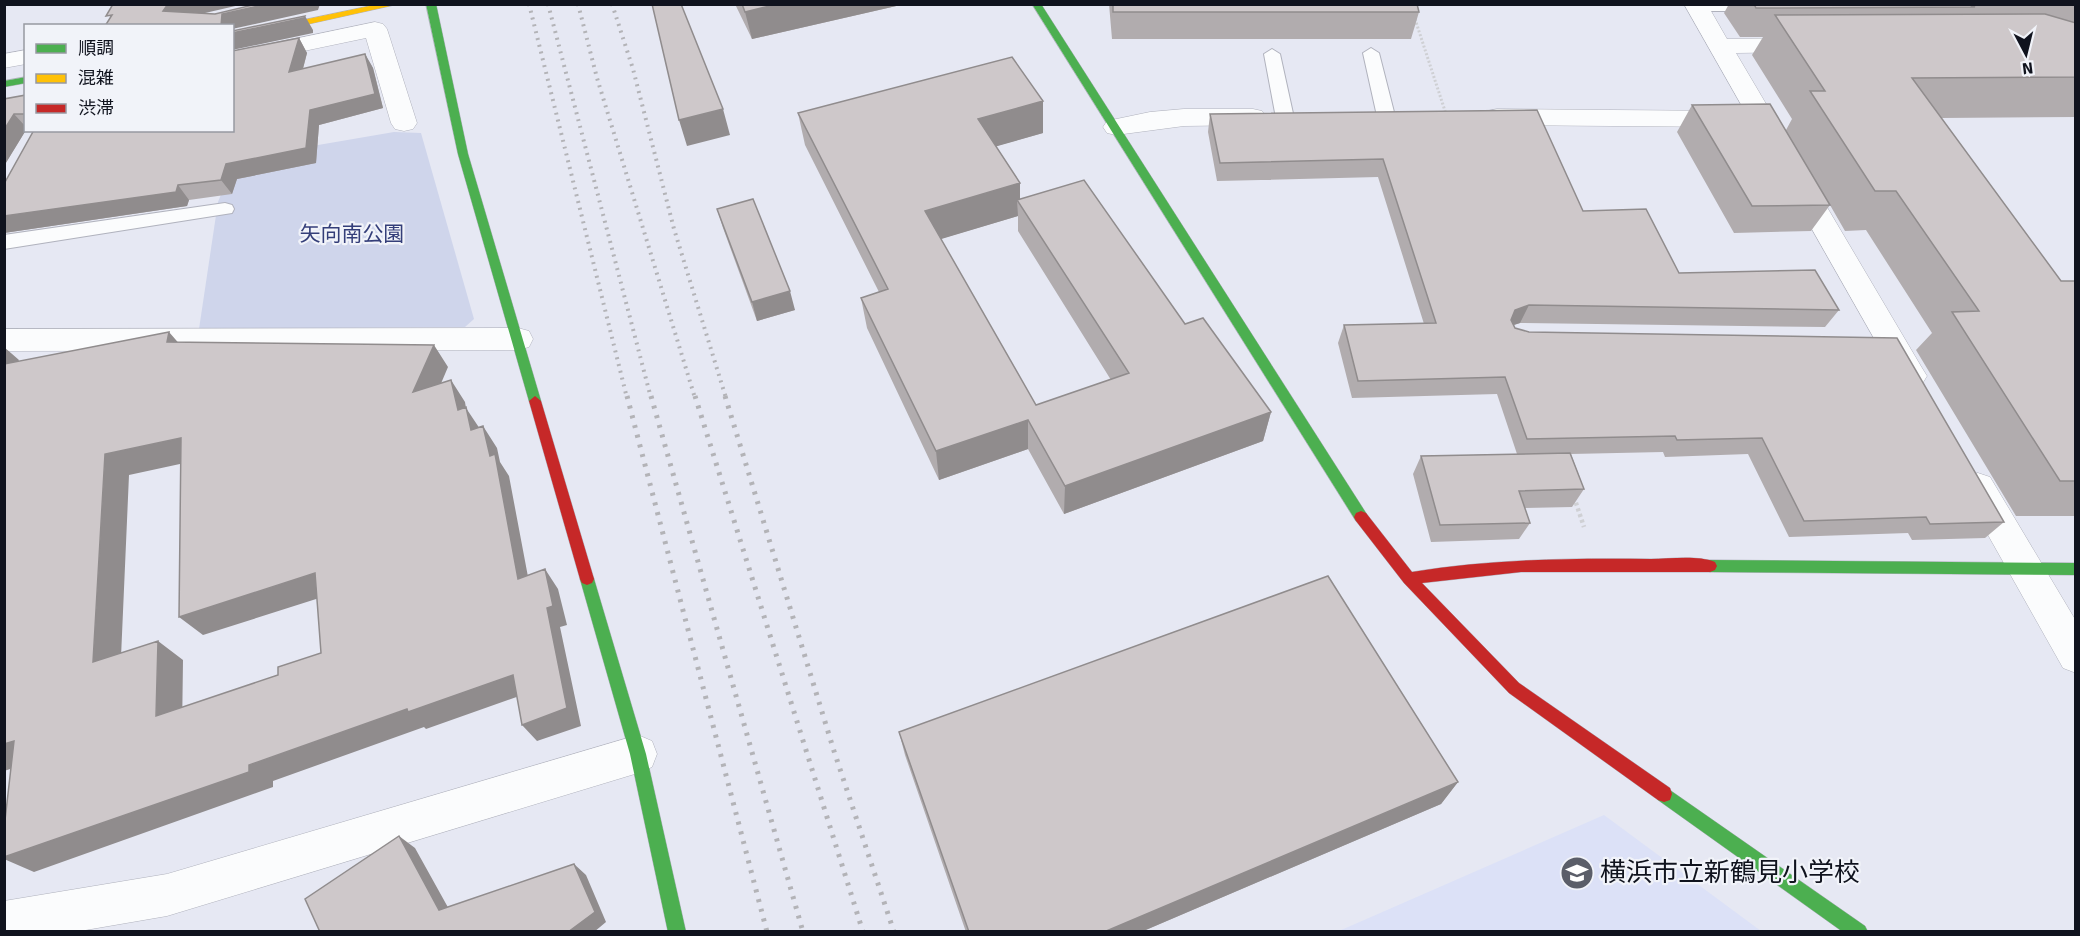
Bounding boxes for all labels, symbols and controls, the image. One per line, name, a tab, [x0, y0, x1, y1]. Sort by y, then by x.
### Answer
legend	[24, 24, 234, 132]
north arrow	[1996, 24, 2056, 84]
text: 順調	[78, 37, 114, 59]
text: N	[2021, 57, 2034, 78]
text: 混雑	[78, 67, 114, 89]
text: 渋滞	[78, 97, 114, 119]
park label: 矢向南公園	[300, 221, 405, 247]
school or university icon: 横浜市立新鶴見小学校	[1559, 855, 1595, 891]
place label: 横浜市立新鶴見小学校	[1600, 857, 1860, 889]

